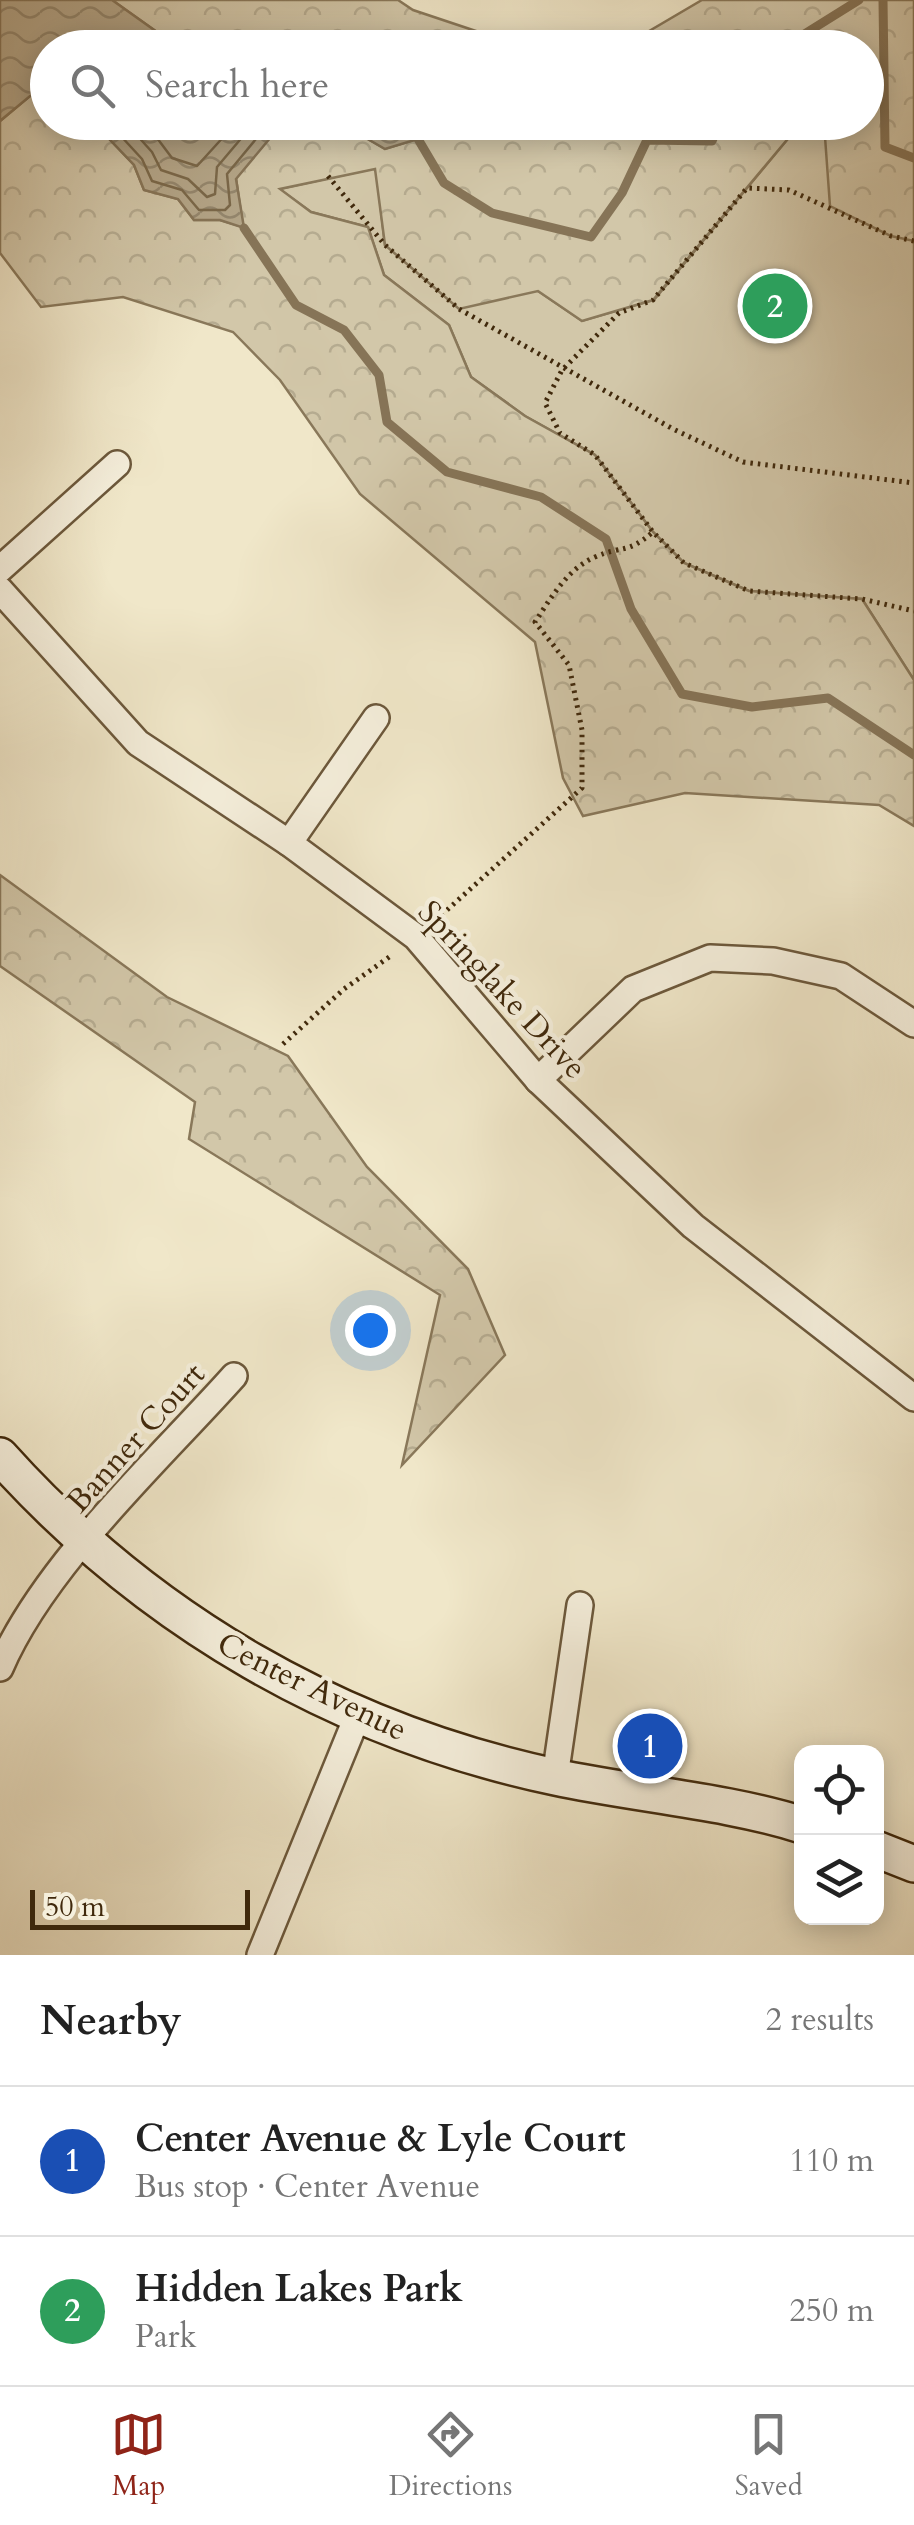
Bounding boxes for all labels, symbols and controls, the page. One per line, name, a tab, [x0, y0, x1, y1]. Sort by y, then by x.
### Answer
search box	[30, 30, 884, 140]
icon: search	[65, 58, 120, 113]
text: Search here	[145, 59, 329, 111]
pin: 2	[742, 268, 808, 344]
street label: Springlake Drive	[408, 891, 596, 1089]
your location	[345, 1305, 396, 1356]
street label: Banner Court	[57, 1353, 215, 1523]
street label: Center Avenue	[210, 1622, 414, 1752]
pin: 1	[618, 1708, 682, 1784]
map controls	[794, 1745, 884, 1925]
button: locate	[794, 1745, 884, 1835]
button: layers	[794, 1835, 884, 1925]
scale bar	[30, 1885, 250, 1930]
text: 50 m	[45, 1888, 105, 1926]
text: Nearby	[40, 1992, 182, 2049]
text: 2 results	[766, 1998, 874, 2042]
text: Center Avenue & Lyle Court	[135, 2113, 626, 2165]
text: 1	[64, 2139, 81, 2183]
text: 110 m	[789, 2139, 874, 2183]
text: Bus stop · Center Avenue	[135, 2165, 480, 2209]
text: Hidden Lakes Park	[135, 2263, 463, 2315]
text: 2	[64, 2289, 81, 2333]
text: 250 m	[789, 2289, 874, 2333]
text: Park	[135, 2315, 197, 2359]
tab: Map	[111, 2407, 166, 2505]
tab: Directions	[389, 2407, 512, 2505]
tab: Saved	[735, 2407, 803, 2505]

